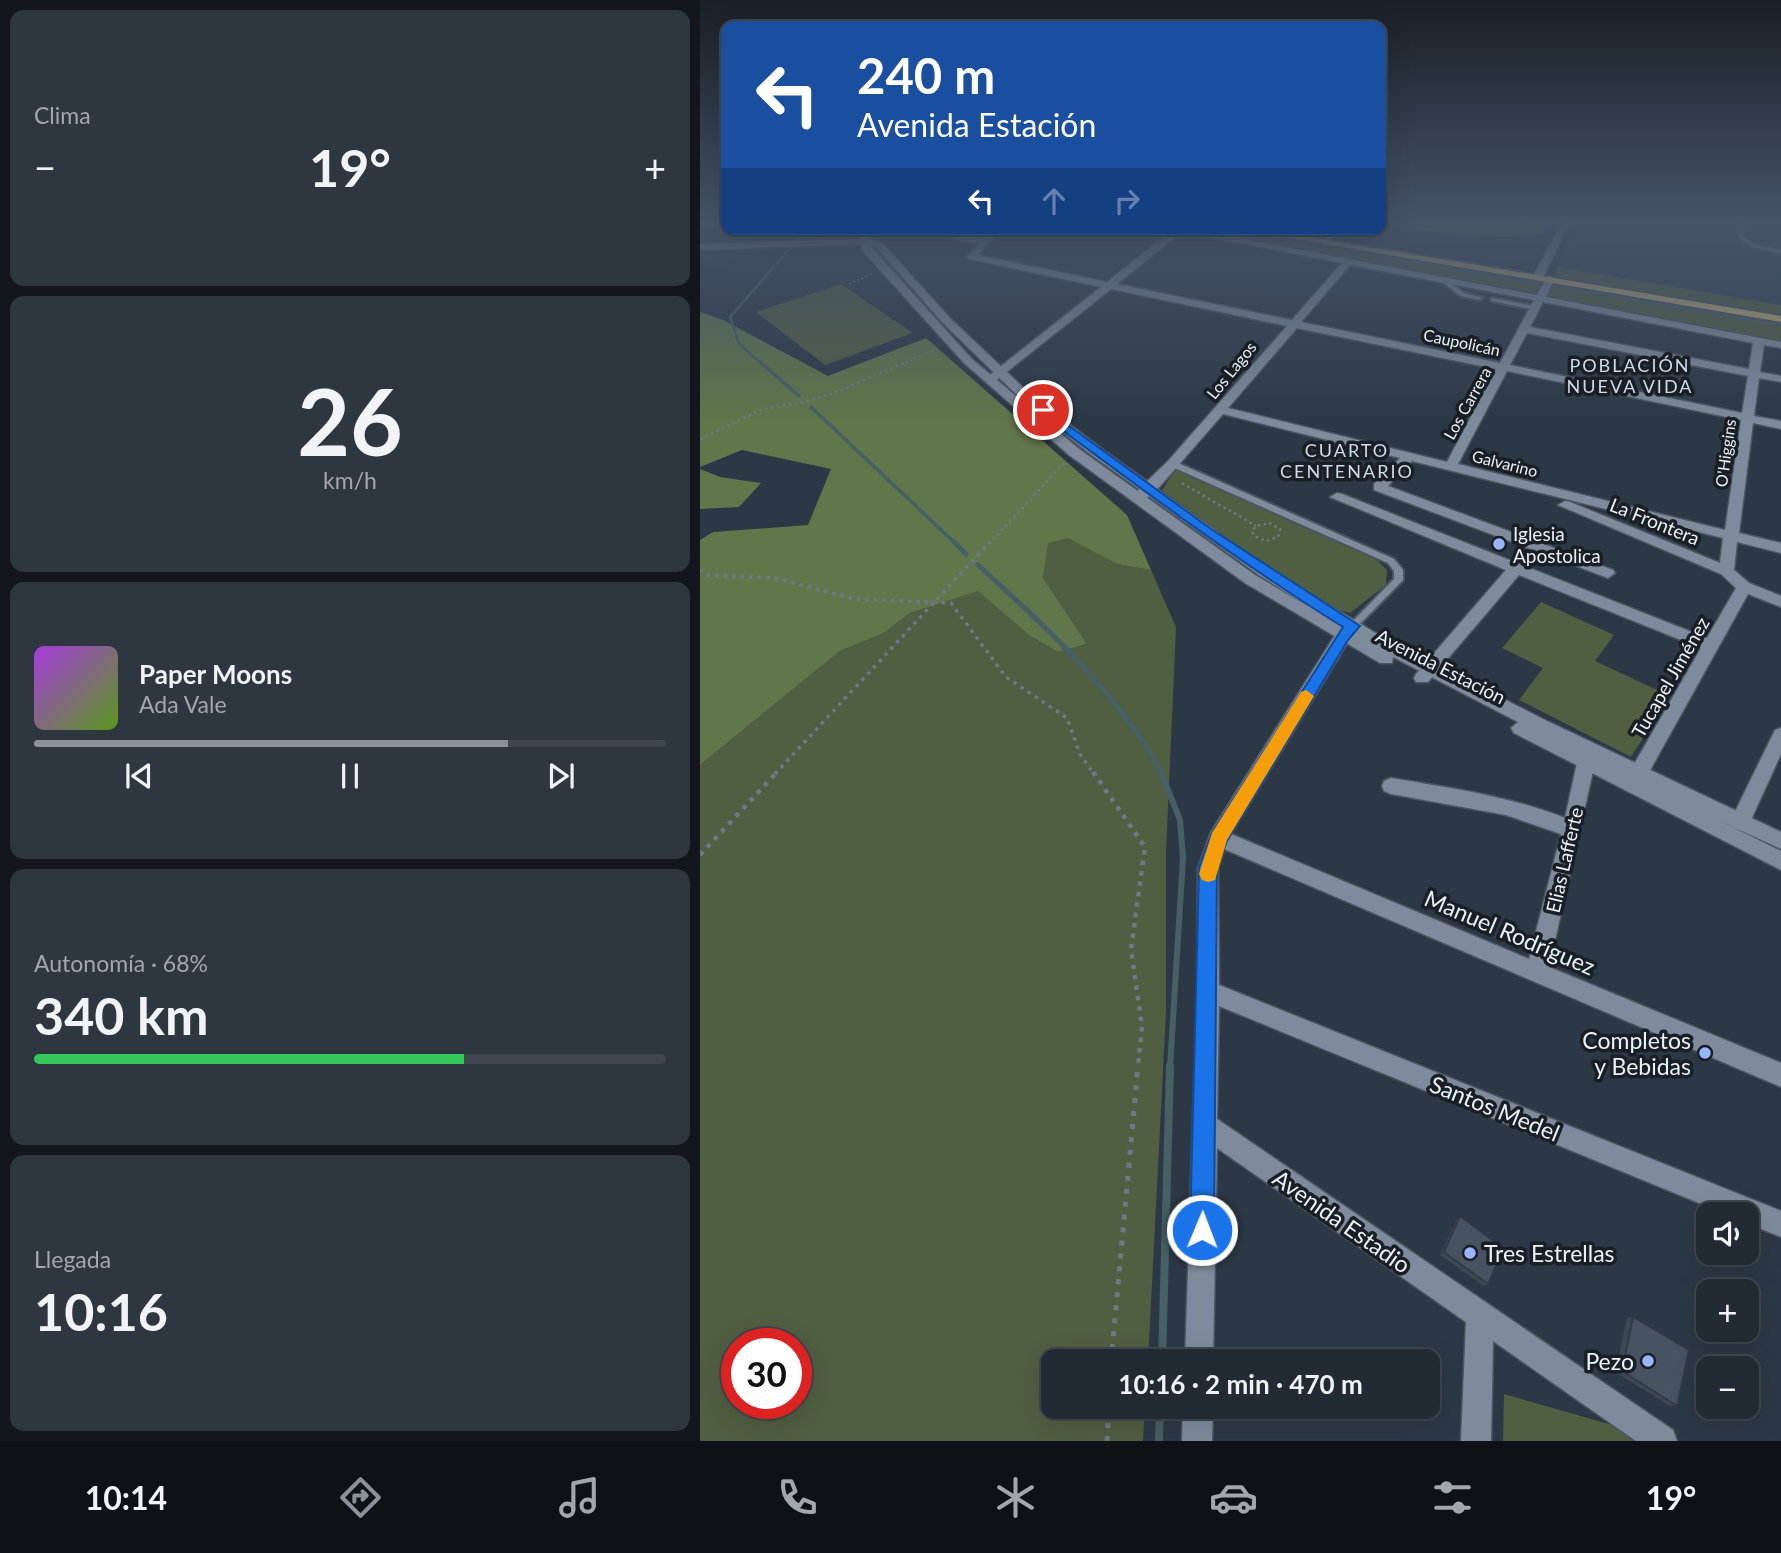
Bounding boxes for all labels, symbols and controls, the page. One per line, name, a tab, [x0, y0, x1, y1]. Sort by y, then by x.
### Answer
text: 240 m	[857, 46, 995, 104]
icon: left	[742, 49, 833, 140]
text: Clima	[34, 101, 91, 129]
text: Avenida Estación	[857, 105, 1096, 144]
text: 19°	[309, 136, 391, 198]
text: −	[34, 144, 56, 190]
text: +	[644, 144, 666, 190]
icon: left	[962, 182, 1000, 220]
icon: ahead	[1035, 182, 1073, 220]
icon: right	[1108, 182, 1146, 220]
street label: Caupolicán	[1422, 325, 1502, 359]
street label: Los Lagos	[1202, 338, 1260, 402]
district label: POBLACIÓN NUEVA VIDA	[1567, 354, 1693, 397]
street label: Los Carrera	[1439, 363, 1495, 443]
text: 26	[297, 366, 403, 475]
pin	[1013, 380, 1073, 440]
icon: arrive	[1024, 391, 1062, 429]
street label: O'Higgins	[1711, 418, 1739, 488]
district label: CUARTO CENTENARIO	[1280, 439, 1414, 482]
street label: Galvarino	[1470, 446, 1540, 480]
text: km/h	[323, 466, 377, 494]
street label: La Frontera	[1607, 493, 1703, 549]
place label: Iglesia Apostolica	[1513, 522, 1601, 567]
marker: Iglesia Apostolica	[1491, 536, 1507, 552]
street label: Tucapel Jiménez	[1626, 613, 1714, 741]
street label: Avenida Estación	[1372, 623, 1510, 709]
text: Paper Moons	[139, 658, 292, 690]
text: Ada Vale	[139, 690, 227, 718]
icon: previous	[120, 757, 158, 795]
icon: pause	[331, 757, 369, 795]
icon: next	[542, 757, 580, 795]
street label: Elias Lafferte	[1541, 805, 1587, 915]
street label: Manuel Rodríguez	[1421, 883, 1599, 981]
text: Autonomía · 68%	[34, 949, 208, 977]
text: 340 km	[34, 984, 208, 1046]
place label: Completos y Bebidas	[1582, 1026, 1691, 1080]
marker: Completos y Bebidas	[1697, 1045, 1713, 1061]
street label: Santos Medel	[1426, 1069, 1564, 1147]
street label: Avenida Estadio	[1268, 1163, 1416, 1279]
position arrow	[1165, 1193, 1239, 1267]
map controls	[1696, 1202, 1759, 1419]
button: sound	[1696, 1202, 1759, 1265]
place label: Tres Estrellas	[1484, 1239, 1615, 1267]
text: Llegada	[34, 1245, 111, 1273]
marker: Tres Estrellas	[1462, 1245, 1478, 1261]
button: +	[1696, 1279, 1759, 1342]
text: 10:16	[34, 1280, 168, 1342]
speed limit sign: 30	[721, 1328, 812, 1419]
place label: Pezo	[1585, 1347, 1634, 1375]
marker: Pezo	[1640, 1353, 1656, 1369]
button: −	[1696, 1356, 1759, 1419]
text: 10:16 · 2 min · 470 m	[1118, 1368, 1363, 1400]
icon: directions	[336, 1473, 385, 1522]
icon: music	[555, 1473, 604, 1522]
icon: phone	[773, 1473, 822, 1522]
icon: climate	[991, 1473, 1040, 1522]
icon: car	[1209, 1473, 1258, 1522]
icon: filters	[1428, 1473, 1477, 1522]
text: 10:14	[85, 1478, 167, 1517]
text: 19°	[1646, 1478, 1696, 1517]

